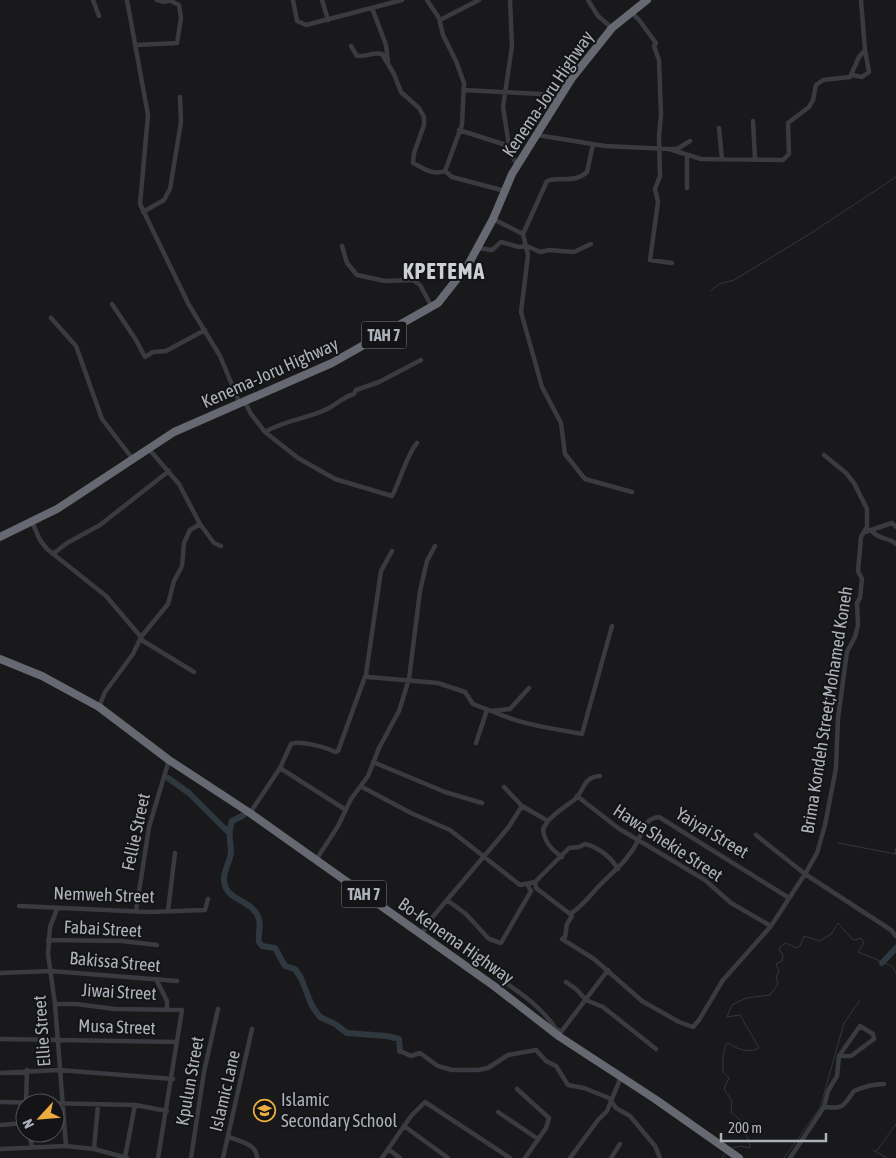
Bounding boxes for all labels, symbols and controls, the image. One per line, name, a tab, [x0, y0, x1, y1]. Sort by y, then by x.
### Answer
street label: Kenema-Joru Highway	[498, 27, 598, 161]
district label: KPETEMA	[403, 258, 485, 284]
road number: TAH 7	[362, 322, 406, 348]
street label: Kenema-Joru Highway	[198, 333, 341, 412]
street label: Brima Kondeh Street;Mohamed Koneh	[797, 585, 856, 835]
street label: Fellie Street	[117, 791, 154, 873]
street label: Hawa Shekie Street	[610, 799, 727, 886]
street label: Yaiyai Street	[672, 803, 752, 862]
road number: TAH 7	[342, 881, 386, 908]
street label: Nemweh Street	[53, 882, 155, 907]
street label: Bo-Kenema Highway	[394, 893, 518, 988]
street label: Fabai Street	[63, 916, 143, 941]
street label: Bakissa Street	[69, 947, 162, 976]
street label: Jiwai Street	[81, 979, 157, 1004]
street label: Ellie Street	[29, 995, 54, 1067]
street label: Musa Street	[78, 1015, 156, 1038]
street label: Kpulun Street	[171, 1035, 208, 1127]
street label: Islamic Lane	[205, 1048, 244, 1133]
place label: Islamic Secondary School	[281, 1089, 397, 1131]
north arrow	[15, 1093, 65, 1143]
school or university icon: Islamic Secondary School	[253, 1098, 277, 1122]
scale bar	[721, 1110, 826, 1142]
text: N	[19, 1116, 37, 1131]
text: 200 m	[728, 1119, 762, 1136]

